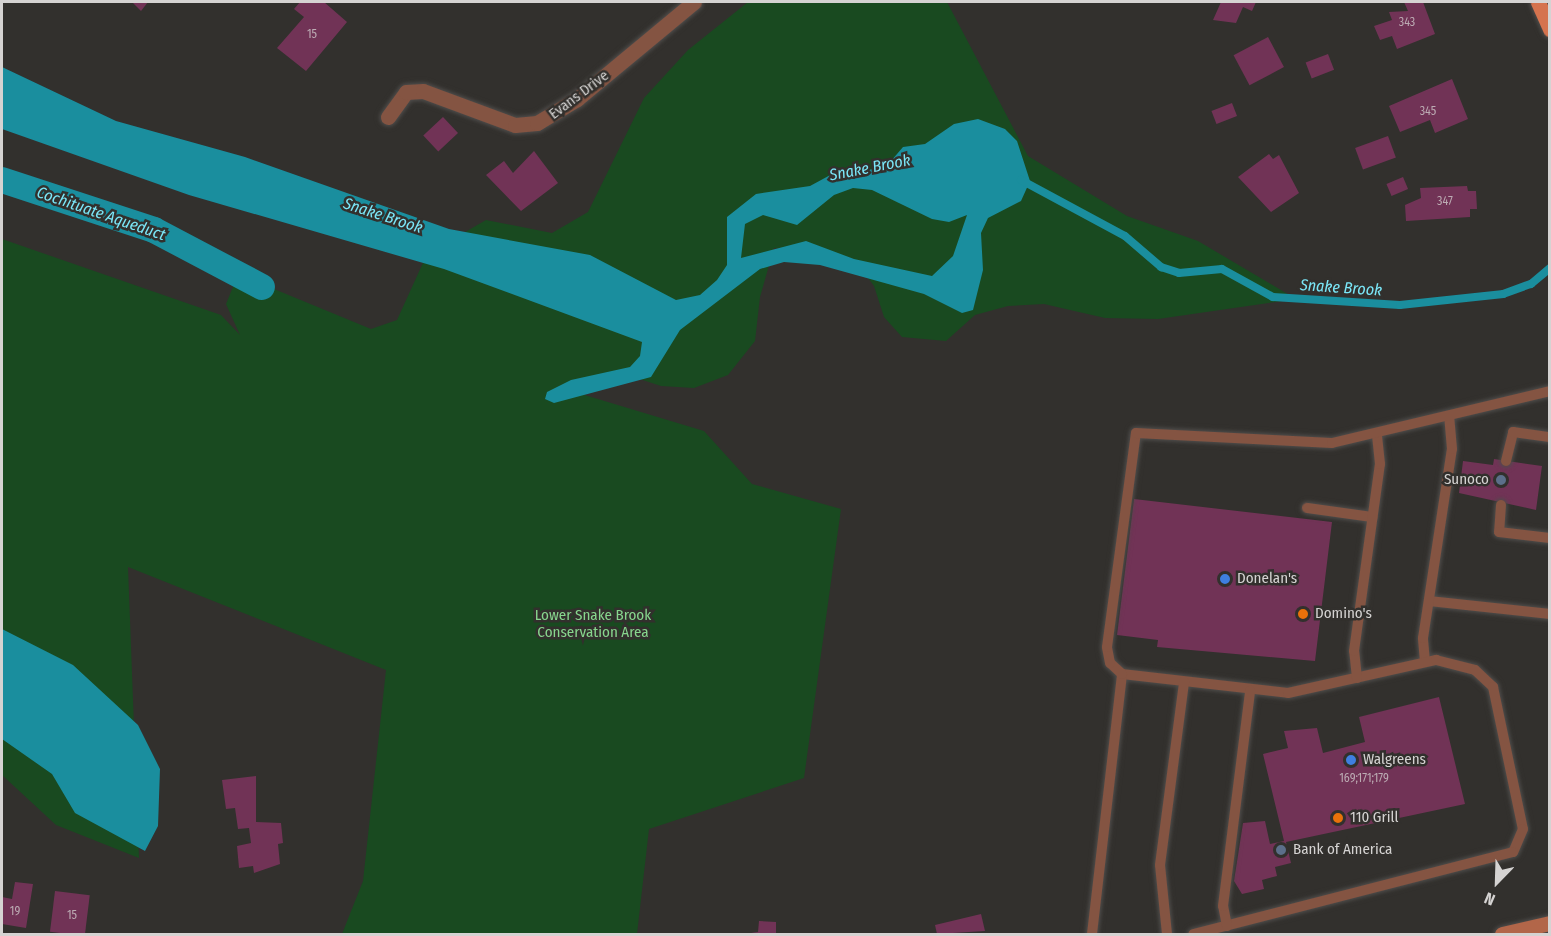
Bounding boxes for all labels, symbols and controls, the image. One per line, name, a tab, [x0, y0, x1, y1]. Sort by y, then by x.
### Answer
house number: 343	[1399, 16, 1415, 30]
house number: 15	[307, 28, 317, 42]
street label: Evans Drive	[546, 67, 612, 123]
house number: 345	[1420, 105, 1436, 119]
water label: Snake Brook	[828, 151, 912, 185]
water label: Cochituate Aqueduct	[34, 183, 168, 245]
water label: Snake Brook	[341, 194, 425, 238]
house number: 347	[1437, 195, 1453, 209]
water label: Snake Brook	[1299, 276, 1383, 300]
place label: Sunoco	[1444, 471, 1489, 489]
marker: Sunoco	[1494, 473, 1508, 487]
place label: Donelan's	[1237, 570, 1297, 588]
marker: Donelan's	[1218, 572, 1232, 586]
place label: Domino's	[1315, 605, 1372, 623]
park label: Lower Snake Brook Conservation Area	[535, 606, 651, 641]
marker: Domino's	[1296, 607, 1310, 621]
place label: Walgreens	[1363, 751, 1426, 769]
marker: Walgreens	[1344, 753, 1358, 767]
house number: 169;171;179	[1339, 772, 1389, 786]
place label: 110 Grill	[1350, 809, 1398, 827]
marker: 110 Grill	[1331, 811, 1345, 825]
place label: Bank of America	[1293, 841, 1392, 859]
marker: Bank of America	[1274, 843, 1288, 857]
north arrow	[1467, 852, 1527, 912]
text: N	[1482, 888, 1498, 910]
house number: 19	[10, 905, 20, 919]
house number: 15	[67, 909, 77, 923]

